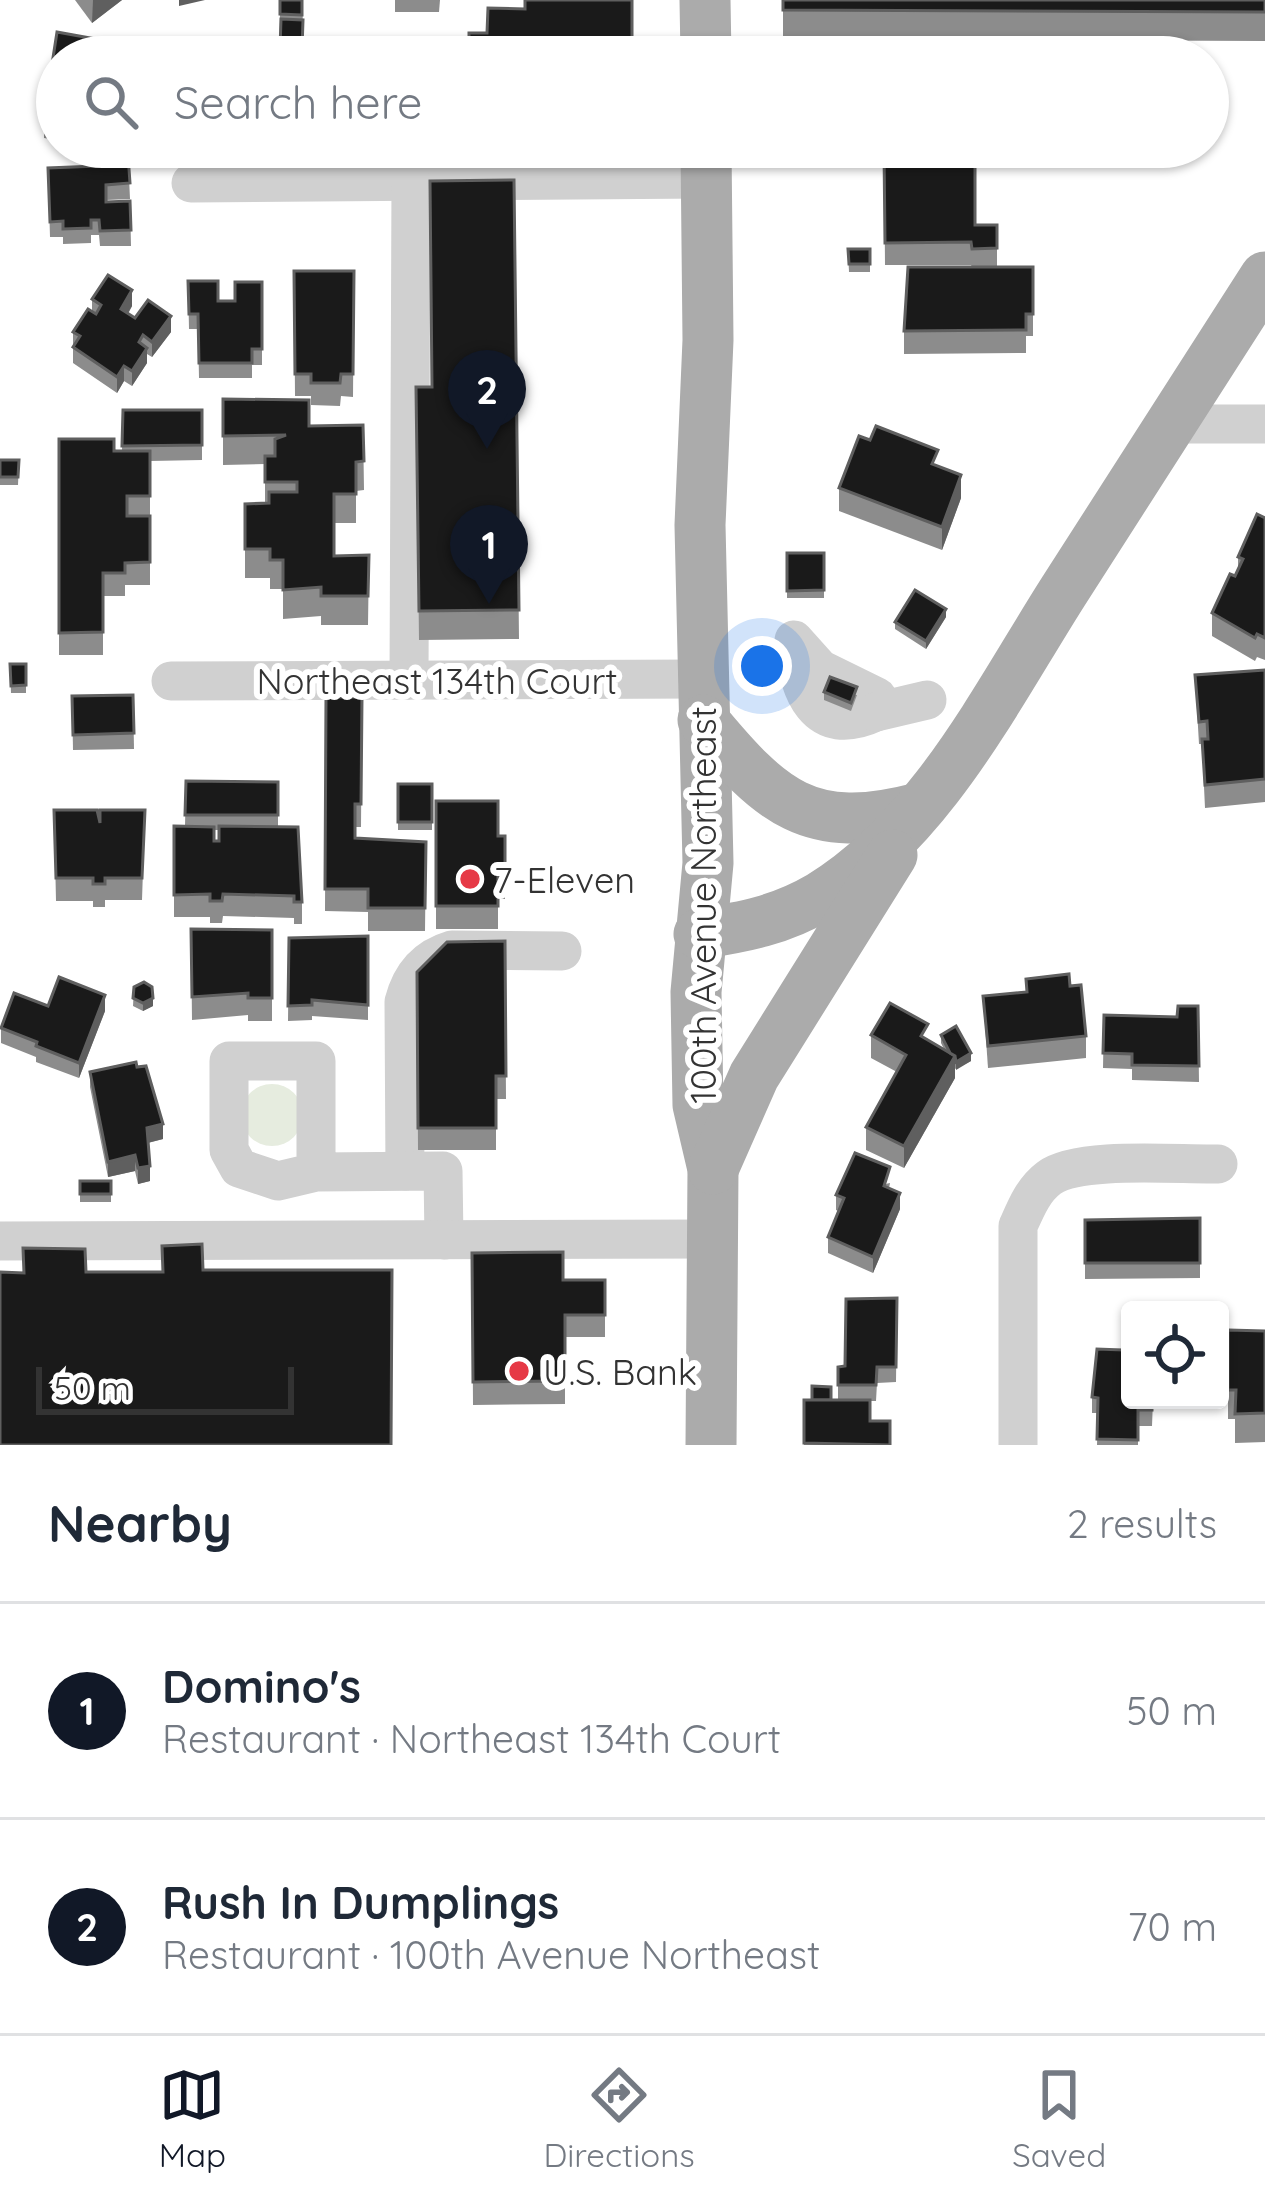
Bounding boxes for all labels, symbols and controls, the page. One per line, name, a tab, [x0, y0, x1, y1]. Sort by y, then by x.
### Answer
search box	[36, 36, 1229, 168]
icon: search	[78, 69, 144, 135]
text: Search here	[174, 74, 422, 130]
pin: 2	[448, 350, 526, 449]
pin: 1	[450, 505, 528, 604]
your location	[732, 636, 792, 696]
street label: Northeast 134th Court	[256, 658, 618, 703]
street label: 100th Avenue Northeast	[680, 706, 725, 1104]
place label: 7-Eleven	[494, 857, 635, 902]
marker: 7-Eleven	[457, 866, 483, 892]
map controls	[1121, 1301, 1229, 1409]
button: locate	[1121, 1301, 1229, 1409]
place label: U.S. Bank	[543, 1349, 697, 1394]
marker: U.S. Bank	[506, 1358, 532, 1384]
scale bar	[36, 1361, 294, 1414]
text: 50 m	[54, 1367, 131, 1408]
text: Nearby	[48, 1491, 232, 1555]
text: 2 results	[1067, 1499, 1217, 1548]
text: Domino's	[162, 1658, 361, 1714]
text: 1	[79, 1686, 95, 1735]
text: 50 m	[1126, 1686, 1217, 1735]
text: Restaurant · Northeast 134th Court	[162, 1714, 781, 1763]
text: Rush In Dumplings	[162, 1874, 559, 1930]
text: 2	[76, 1902, 98, 1951]
text: 70 m	[1128, 1902, 1217, 1951]
text: Restaurant · 100th Avenue Northeast	[162, 1930, 820, 1979]
tab: Map	[159, 2062, 226, 2175]
tab: Directions	[543, 2062, 695, 2175]
tab: Saved	[1012, 2062, 1106, 2175]

